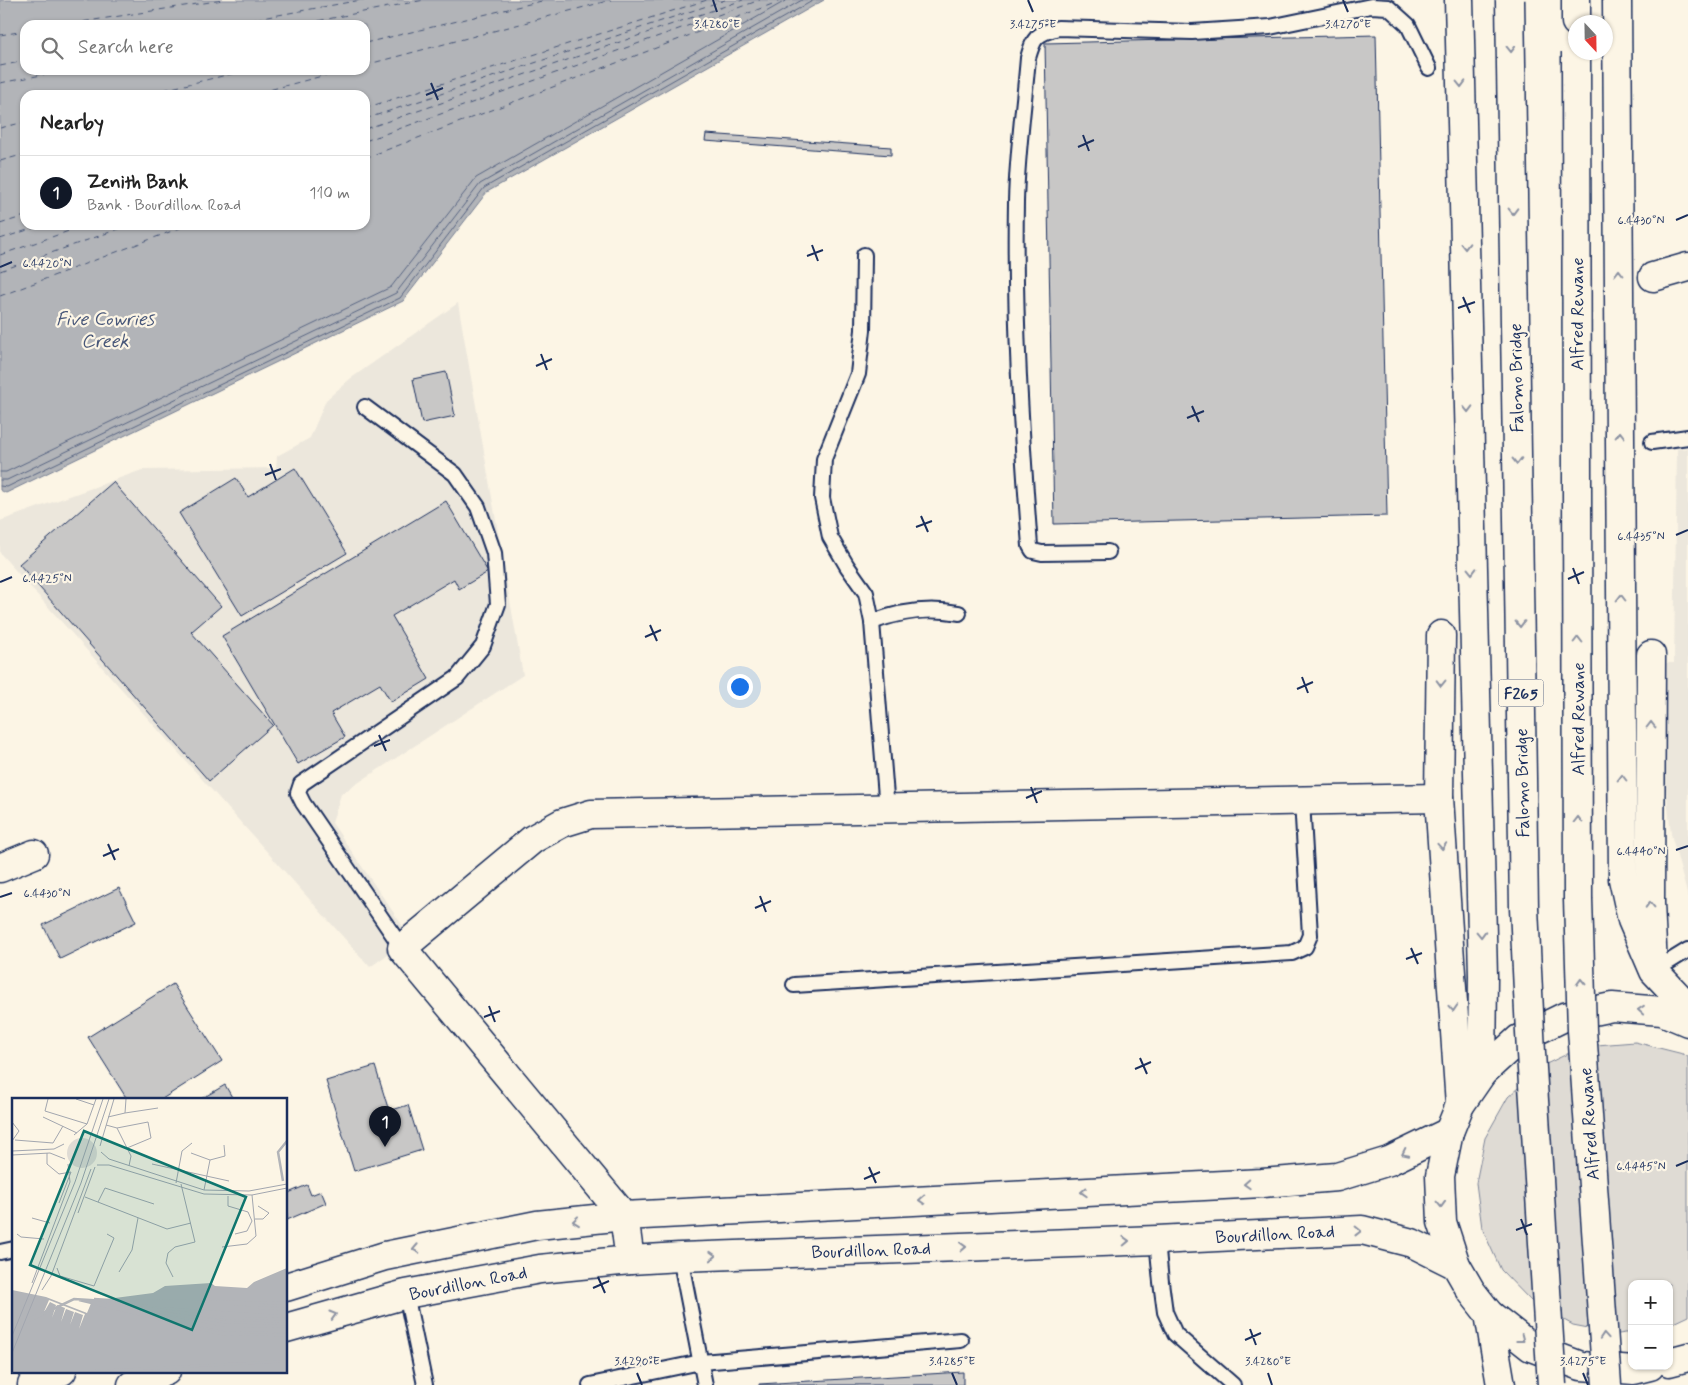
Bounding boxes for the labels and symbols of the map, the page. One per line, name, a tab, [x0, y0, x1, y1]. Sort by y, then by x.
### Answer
north arrow	[1568, 15, 1613, 60]
text: 3.4280°E	[694, 17, 740, 33]
text: 3.4275°E	[1010, 17, 1056, 33]
text: 3.4270°E	[1325, 17, 1371, 33]
one-way arrow	[1506, 45, 1516, 53]
one-way arrow	[1456, 80, 1466, 88]
one-way arrow	[1508, 208, 1518, 215]
text: 6.4430°N	[1618, 213, 1664, 229]
one-way arrow	[1459, 242, 1470, 250]
text: 6.4420°N	[22, 256, 72, 272]
street label: Alfred Rewane	[1566, 257, 1590, 371]
one-way arrow	[1614, 268, 1624, 276]
water label: Five Cowries Creek	[56, 307, 156, 354]
street label: Falomo Bridge	[1504, 323, 1530, 433]
one-way arrow	[1463, 405, 1474, 413]
one-way arrow	[1615, 431, 1625, 438]
one-way arrow	[1512, 458, 1522, 465]
text: 6.4435°N	[1617, 529, 1665, 545]
one-way arrow	[1467, 568, 1477, 575]
text: 6.4425°N	[22, 571, 72, 587]
one-way arrow	[1616, 593, 1626, 601]
one-way arrow	[1514, 620, 1525, 628]
one-way arrow	[1573, 635, 1583, 643]
street label: Alfred Rewane	[1567, 662, 1591, 776]
your location	[727, 674, 753, 700]
one-way arrow	[1435, 680, 1446, 688]
road number: F265	[1498, 680, 1544, 706]
one-way arrow	[1646, 721, 1656, 728]
street label: Falomo Bridge	[1510, 728, 1536, 838]
one-way arrow	[1617, 773, 1627, 781]
one-way arrow	[1573, 815, 1583, 823]
one-way arrow	[1436, 842, 1447, 850]
text: 6.4440°N	[1616, 844, 1666, 860]
text: 6.4430°N	[24, 886, 70, 902]
one-way arrow	[1645, 901, 1656, 909]
one-way arrow	[1476, 930, 1487, 938]
one-way arrow	[1576, 978, 1586, 986]
one-way arrow	[1448, 1004, 1459, 1012]
one-way arrow	[1637, 1004, 1645, 1015]
street label: Alfred Rewane	[1574, 1067, 1606, 1181]
inset map	[12, 1098, 288, 1372]
pin: 1	[369, 1106, 401, 1147]
one-way arrow	[1401, 1147, 1410, 1157]
text: 6.4445°N	[1616, 1159, 1666, 1175]
one-way arrow	[1242, 1178, 1250, 1189]
one-way arrow	[1080, 1187, 1088, 1197]
one-way arrow	[918, 1195, 926, 1206]
one-way arrow	[1436, 1201, 1447, 1209]
one-way arrow	[572, 1215, 580, 1226]
street label: Bourdillon Road	[1215, 1220, 1335, 1250]
one-way arrow	[1354, 1226, 1362, 1236]
one-way arrow	[1122, 1236, 1130, 1246]
street label: Bourdillon Road	[811, 1237, 931, 1265]
one-way arrow	[959, 1241, 967, 1252]
one-way arrow	[412, 1244, 420, 1254]
one-way arrow	[710, 1251, 718, 1261]
street label: Bourdillon Road	[407, 1261, 529, 1307]
one-way arrow	[329, 1310, 338, 1321]
one-way arrow	[1598, 1332, 1609, 1340]
one-way arrow	[1515, 1333, 1524, 1341]
text: 3.4290°E	[614, 1354, 660, 1370]
text: 3.4285°E	[929, 1354, 975, 1370]
text: 3.4280°E	[1245, 1354, 1291, 1370]
text: 3.4275°E	[1560, 1354, 1606, 1370]

